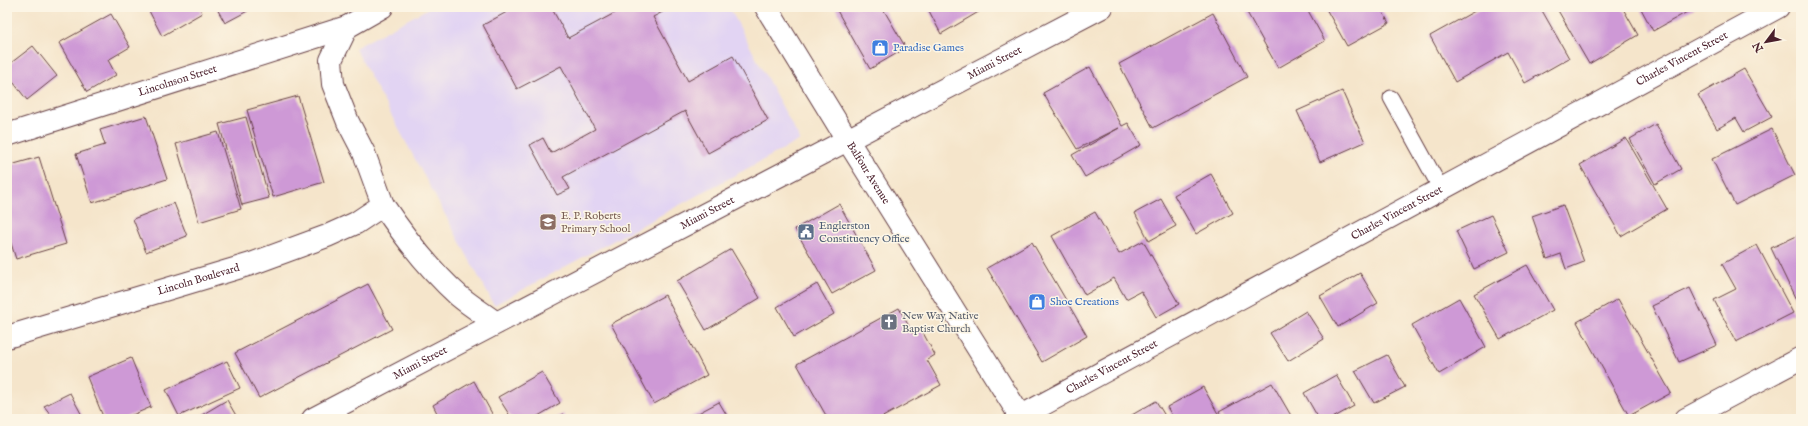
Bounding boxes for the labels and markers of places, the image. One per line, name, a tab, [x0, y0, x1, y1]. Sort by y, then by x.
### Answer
shop icon: Paradise Games	[870, 38, 890, 58]
place label: Paradise Games	[893, 41, 964, 55]
place label: E. P. Roberts Primary School	[561, 209, 630, 236]
school or university icon: E. P. Roberts Primary School	[538, 212, 558, 232]
place label: Englerston Constituency Office	[819, 219, 910, 246]
public building icon: Englerston Constituency Office	[796, 222, 816, 242]
shop icon: Shoe Creations	[1027, 292, 1047, 312]
place label: Shoe Creations	[1050, 295, 1119, 309]
place label: New Way Native Baptist Church	[902, 309, 979, 336]
church icon: New Way Native Baptist Church	[879, 312, 899, 332]

